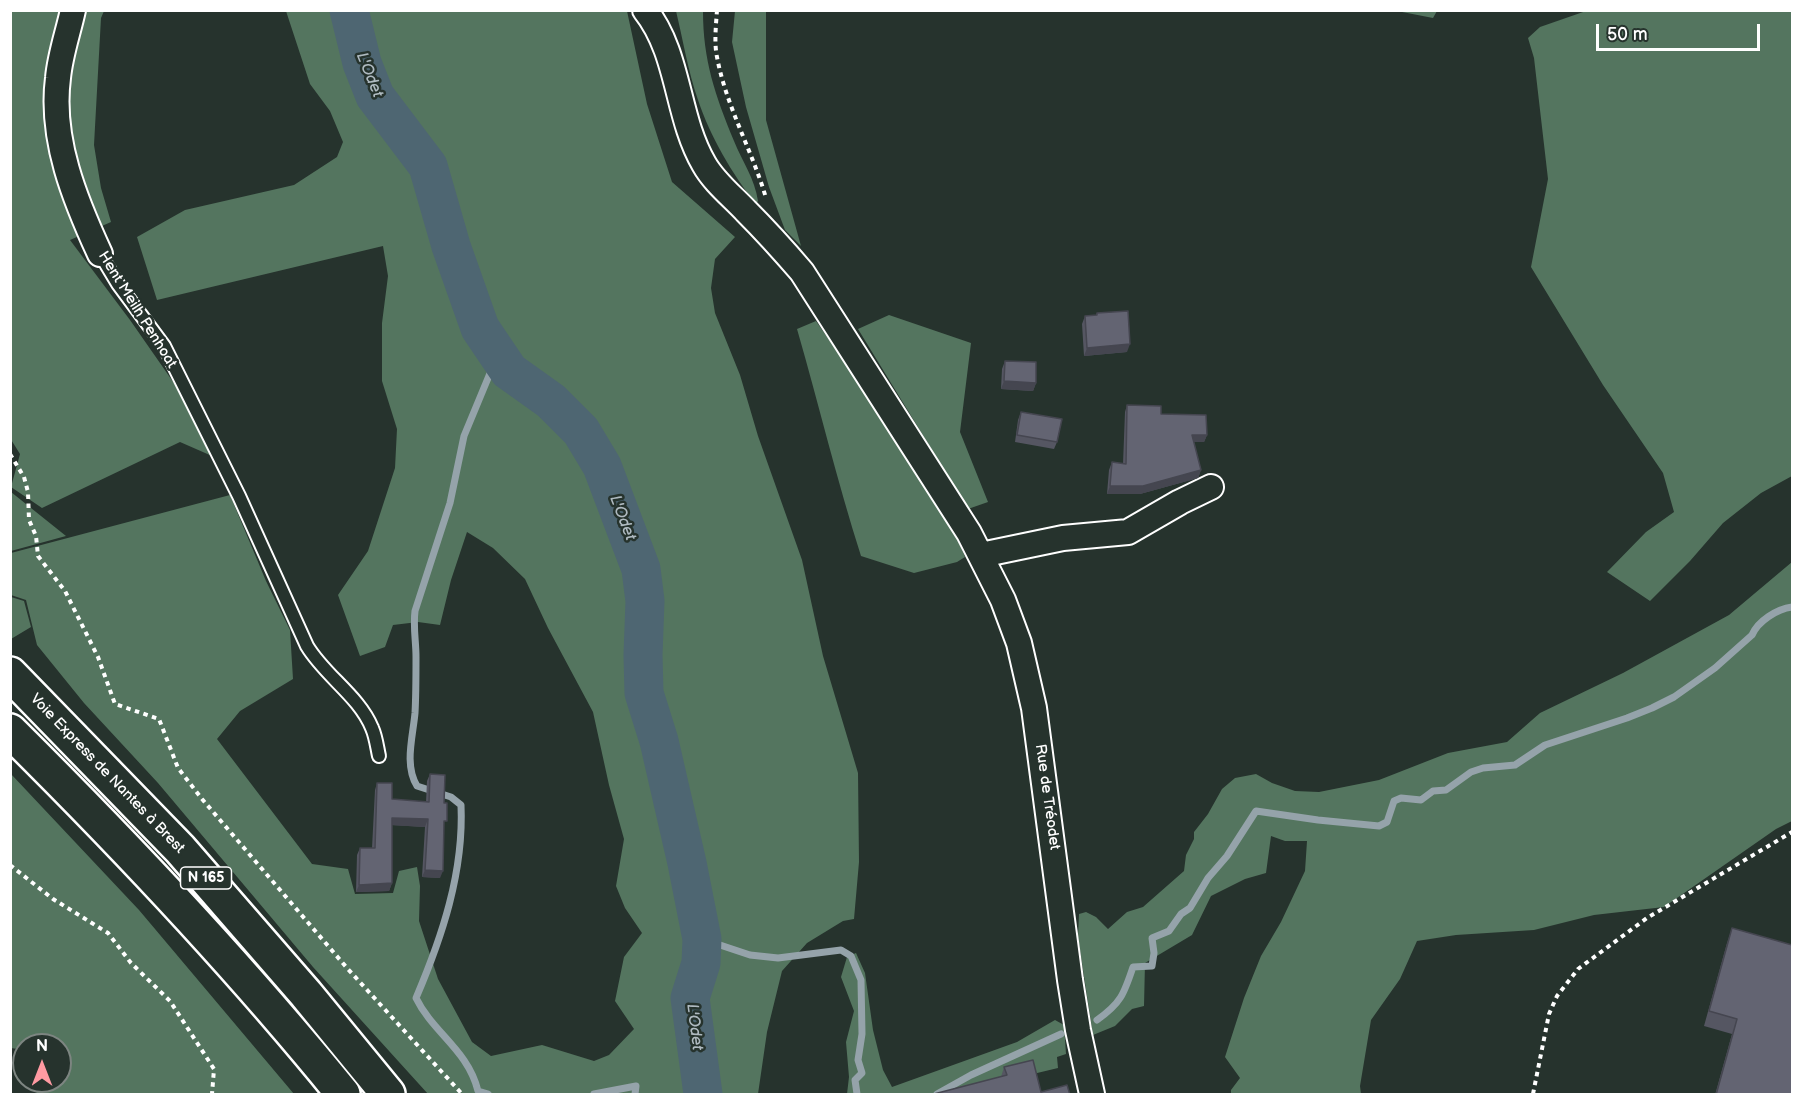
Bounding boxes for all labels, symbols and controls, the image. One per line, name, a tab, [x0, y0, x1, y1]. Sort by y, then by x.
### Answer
scale bar	[1599, 12, 1762, 50]
text: 50 m	[1607, 24, 1648, 45]
water label: L'Odet	[351, 50, 387, 100]
street label: Hent Meilh Penhoat	[94, 248, 180, 372]
water label: L'Odet	[605, 493, 639, 543]
street label: Voie Express de Nantes à Brest	[26, 691, 188, 857]
street label: Rue de Tréodet	[1031, 743, 1063, 851]
road number: N 165	[180, 867, 232, 889]
water label: L'Odet	[682, 1003, 706, 1051]
north arrow	[12, 1033, 72, 1093]
text: N	[36, 1037, 48, 1056]

